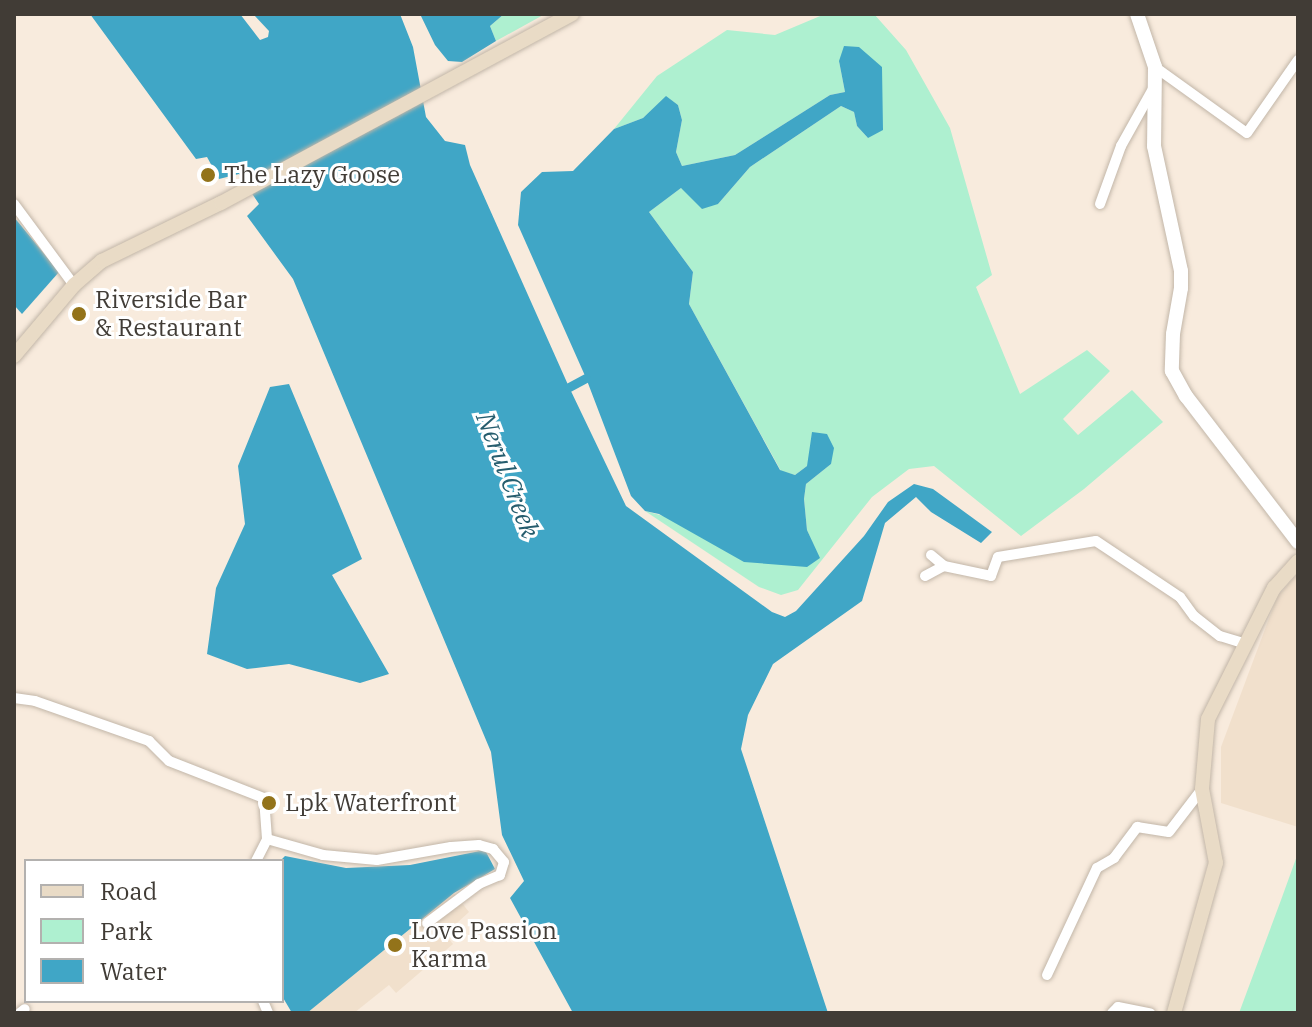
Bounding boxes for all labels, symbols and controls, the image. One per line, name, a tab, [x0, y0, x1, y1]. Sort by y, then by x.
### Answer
place label: The Lazy Goose	[224, 161, 400, 189]
marker: The Lazy Goose	[199, 166, 217, 184]
place label: Riverside Bar & Restaurant	[95, 286, 247, 342]
marker: Riverside Bar & Restaurant	[70, 305, 88, 323]
water label: Nerul Creek	[470, 408, 546, 542]
place label: Lpk Waterfront	[285, 789, 457, 817]
marker: Lpk Waterfront	[260, 794, 278, 812]
legend	[24, 859, 284, 1003]
text: Road	[100, 875, 157, 907]
text: Park	[100, 915, 152, 947]
place label: Love Passion Karma	[411, 917, 557, 973]
marker: Love Passion Karma	[386, 936, 404, 954]
text: Water	[100, 955, 167, 987]

